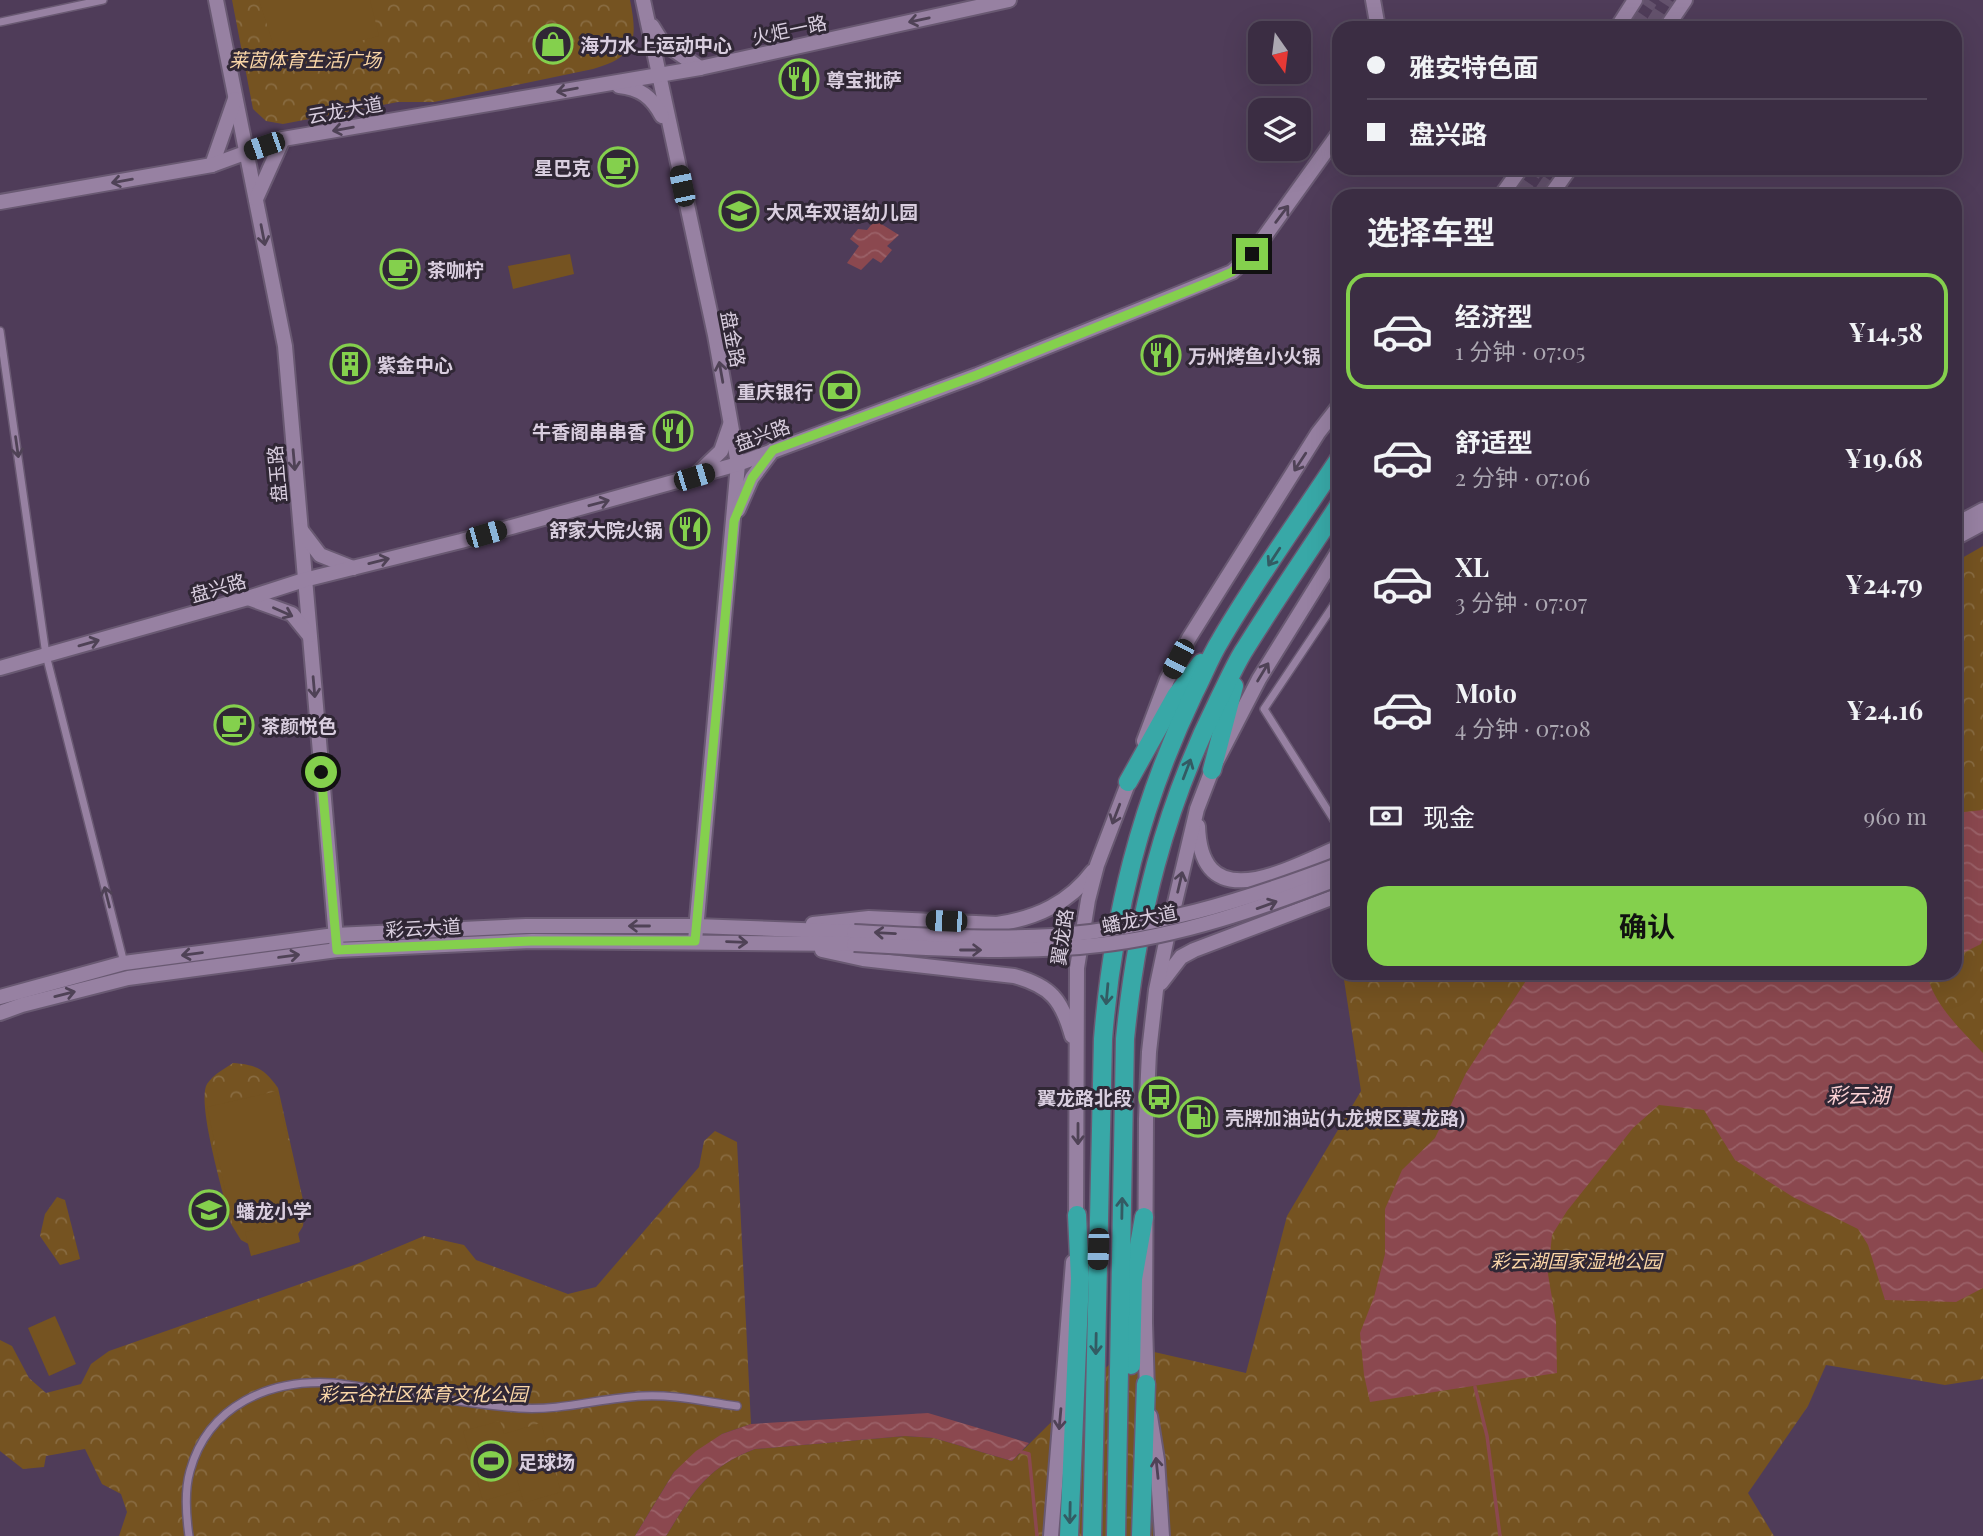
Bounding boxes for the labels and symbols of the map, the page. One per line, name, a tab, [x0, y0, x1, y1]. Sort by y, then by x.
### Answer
street label: 火炬一路	[749, 8, 829, 50]
one-way arrow	[908, 13, 931, 27]
north arrow	[1248, 21, 1311, 84]
shop icon: 海力水上运动中心	[532, 23, 574, 65]
place label: 海力水上运动中心	[580, 31, 732, 57]
park label: 莱茵体育生活广场	[229, 46, 383, 72]
restaurant icon: 尊宝批萨	[778, 58, 820, 100]
place label: 尊宝批萨	[826, 66, 902, 92]
one-way arrow	[556, 84, 579, 97]
street label: 云龙大道	[305, 90, 385, 128]
one-way arrow	[332, 123, 355, 136]
car	[241, 129, 288, 163]
cafe icon: 星巴克	[597, 146, 639, 188]
place label: 星巴克	[534, 154, 591, 180]
car	[668, 163, 697, 209]
one-way arrow	[111, 175, 134, 188]
school or university icon: 大风车双语幼儿园	[718, 190, 760, 232]
place label: 大风车双语幼儿园	[766, 198, 918, 224]
one-way arrow	[1274, 204, 1289, 223]
one-way arrow	[256, 223, 270, 246]
route end	[1236, 238, 1268, 270]
cafe icon: 茶咖柠	[379, 248, 421, 290]
place label: 茶咖柠	[427, 256, 484, 282]
street label: 盘金路	[716, 309, 752, 369]
restaurant icon: 万州烤鱼小火锅	[1140, 334, 1182, 376]
place label: 万州烤鱼小火锅	[1188, 342, 1321, 368]
building icon: 紫金中心	[329, 343, 371, 385]
place label: 紫金中心	[377, 351, 453, 377]
one-way arrow	[714, 361, 727, 384]
bank icon: 重庆银行	[819, 370, 861, 412]
place label: 重庆银行	[737, 378, 813, 404]
restaurant icon: 牛香阁串串香	[652, 410, 694, 452]
street label: 盘兴路	[731, 412, 793, 456]
place label: 牛香阁串串香	[532, 418, 646, 444]
one-way arrow	[10, 436, 23, 458]
street label: 盘玉路	[261, 444, 291, 504]
one-way arrow	[288, 448, 301, 471]
one-way arrow	[1292, 452, 1307, 471]
car	[671, 461, 718, 493]
one-way arrow	[587, 496, 609, 509]
restaurant icon: 舒家大院火锅	[669, 508, 711, 550]
place label: 舒家大院火锅	[549, 516, 663, 542]
car	[463, 518, 510, 550]
one-way arrow	[1267, 547, 1281, 567]
one-way arrow	[367, 554, 390, 567]
street label: 盘兴路	[187, 567, 249, 607]
one-way arrow	[271, 606, 293, 619]
one-way arrow	[77, 636, 100, 649]
car	[1159, 636, 1198, 682]
one-way arrow	[1257, 662, 1271, 682]
one-way arrow	[308, 675, 321, 698]
cafe icon: 茶颜悦色	[213, 704, 255, 746]
place label: 茶颜悦色	[261, 712, 337, 738]
route start	[305, 756, 337, 788]
one-way arrow	[1182, 758, 1195, 780]
one-way arrow	[1109, 803, 1121, 825]
one-way arrow	[1174, 871, 1187, 894]
one-way arrow	[100, 886, 113, 909]
street label: 蟠龙大道	[1099, 898, 1179, 938]
one-way arrow	[1256, 898, 1278, 911]
street label: 翼龙路	[1044, 907, 1078, 967]
car	[925, 910, 968, 932]
street label: 彩云大道	[384, 912, 462, 942]
one-way arrow	[628, 919, 651, 933]
one-way arrow	[874, 927, 897, 940]
one-way arrow	[725, 936, 748, 949]
one-way arrow	[960, 943, 983, 957]
one-way arrow	[181, 948, 204, 961]
one-way arrow	[278, 949, 300, 962]
one-way arrow	[1100, 982, 1113, 1004]
one-way arrow	[54, 987, 76, 1000]
bus stop icon: 翼龙路北段	[1138, 1076, 1180, 1118]
water label: 彩云湖	[1827, 1080, 1892, 1108]
place label: 翼龙路北段	[1037, 1084, 1132, 1110]
fuel station icon: 壳牌加油站(九龙坡区翼龙路)	[1177, 1096, 1219, 1138]
place label: 壳牌加油站(九龙坡区翼龙路)	[1225, 1104, 1465, 1130]
one-way arrow	[1071, 1123, 1085, 1146]
school or university icon: 蟠龙小学	[188, 1189, 230, 1231]
place label: 蟠龙小学	[236, 1197, 312, 1223]
one-way arrow	[1115, 1197, 1128, 1220]
car	[1087, 1228, 1110, 1270]
park label: 彩云湖国家湿地公园	[1490, 1247, 1664, 1273]
one-way arrow	[1089, 1332, 1103, 1355]
park label: 彩云谷社区体育文化公园	[318, 1380, 530, 1406]
one-way arrow	[1053, 1407, 1066, 1430]
sports icon: 足球场	[470, 1440, 512, 1482]
place label: 足球场	[518, 1448, 575, 1474]
one-way arrow	[1151, 1457, 1164, 1480]
one-way arrow	[1063, 1502, 1076, 1525]

